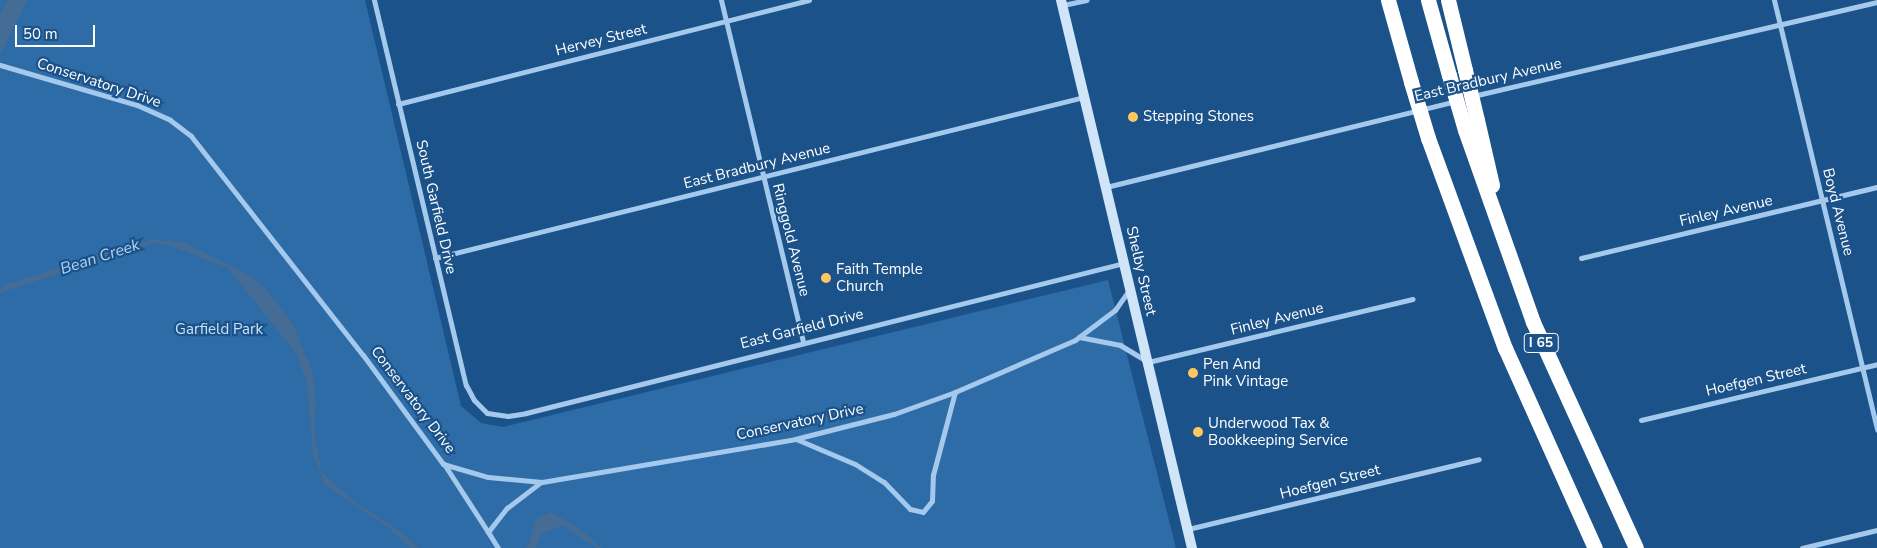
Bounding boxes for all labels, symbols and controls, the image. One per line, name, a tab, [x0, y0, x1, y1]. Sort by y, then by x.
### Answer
scale bar	[18, 15, 98, 47]
street label: Hervey Street	[554, 20, 648, 60]
text: 50 m	[23, 24, 58, 44]
street label: Conservatory Drive	[35, 54, 163, 112]
street label: East Bradbury Avenue	[1413, 54, 1563, 106]
place label: Stepping Stones	[1143, 108, 1254, 126]
marker: Stepping Stones	[1127, 111, 1139, 123]
street label: South Garfield Drive	[412, 138, 460, 276]
street label: East Bradbury Avenue	[682, 139, 832, 193]
street label: Boyd Avenue	[1818, 166, 1858, 258]
street label: Ringgold Avenue	[768, 182, 814, 298]
street label: Finley Avenue	[1678, 192, 1774, 230]
street label: Shelby Street	[1122, 225, 1160, 317]
water label: Bean Creek	[58, 235, 142, 279]
place label: Faith Temple Church	[836, 260, 923, 295]
marker: Faith Temple Church	[820, 272, 832, 284]
street label: Finley Avenue	[1229, 299, 1325, 339]
street label: East Garfield Drive	[739, 305, 865, 353]
park label: Garfield Park	[175, 321, 263, 339]
road number: I 65	[1524, 332, 1558, 354]
street label: Conservatory Drive	[367, 343, 459, 457]
place label: Pen And Pink Vintage	[1203, 355, 1288, 390]
street label: Hoefgen Street	[1704, 360, 1808, 400]
marker: Pen And Pink Vintage	[1187, 367, 1199, 379]
street label: Conservatory Drive	[735, 400, 865, 444]
place label: Underwood Tax & Bookkeeping Service	[1208, 414, 1348, 449]
marker: Underwood Tax & Bookkeeping Service	[1192, 426, 1204, 438]
street label: Hoefgen Street	[1278, 461, 1382, 503]

